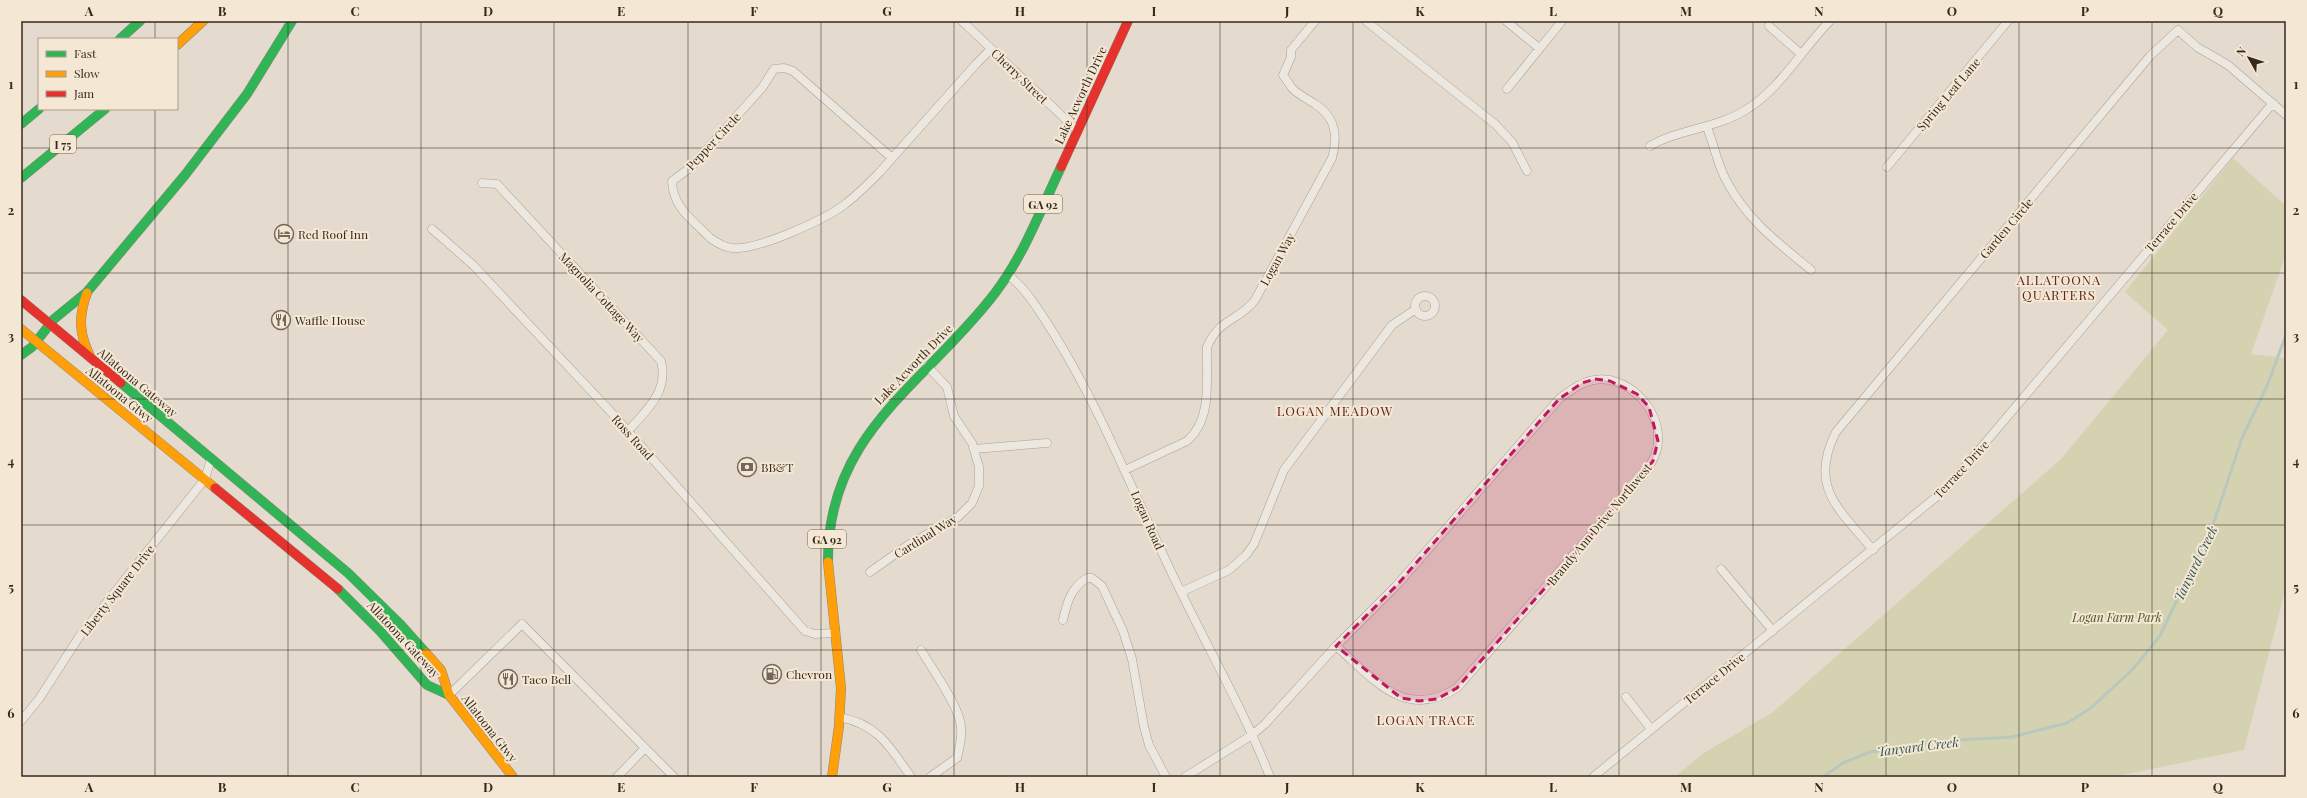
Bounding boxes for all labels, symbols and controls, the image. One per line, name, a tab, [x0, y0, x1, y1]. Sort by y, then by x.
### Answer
text: A	[84, 2, 94, 19]
text: B	[218, 2, 227, 19]
text: C	[350, 2, 360, 19]
text: D	[483, 2, 493, 19]
text: E	[617, 2, 625, 19]
text: F	[750, 2, 758, 19]
text: G	[882, 2, 892, 19]
text: H	[1015, 2, 1025, 19]
text: I	[1152, 2, 1157, 19]
text: J	[1284, 2, 1290, 19]
text: K	[1415, 2, 1425, 19]
text: L	[1549, 2, 1557, 19]
text: M	[1680, 2, 1692, 19]
text: N	[1814, 2, 1824, 19]
text: O	[1947, 2, 1957, 19]
text: P	[2081, 2, 2090, 19]
text: Q	[2213, 2, 2224, 19]
legend	[38, 38, 178, 110]
north arrow	[2229, 38, 2269, 78]
street label: Lake Acworth Drive	[1050, 44, 1110, 146]
text: N	[2233, 44, 2249, 59]
text: Fast	[74, 45, 97, 61]
street label: Cherry Street	[988, 45, 1052, 108]
street label: Spring Leaf Lane	[1913, 54, 1983, 134]
text: Slow	[74, 65, 100, 81]
text: 1	[9, 75, 14, 92]
text: 1	[2294, 75, 2299, 92]
text: Jam	[73, 85, 95, 101]
street label: Pepper Circle	[682, 109, 744, 173]
road number: I 75	[50, 135, 76, 153]
street label: Terrace Drive	[2141, 189, 2201, 255]
street label: Garden Circle	[1976, 194, 2036, 262]
road number: GA 92	[1024, 195, 1062, 213]
text: 2	[8, 201, 15, 218]
text: 2	[2293, 201, 2300, 218]
hotel icon: Red Roof Inn	[273, 223, 295, 245]
place label: Red Roof Inn	[298, 226, 368, 242]
street label: Logan Way	[1256, 230, 1298, 288]
street label: Magnolia Cottage Way	[556, 248, 648, 346]
district label: ALLATOONA QUARTERS	[2016, 271, 2101, 303]
restaurant icon: Waffle House	[270, 309, 292, 331]
place label: Waffle House	[294, 312, 365, 328]
street label: Lake Acworth Drive	[870, 320, 956, 408]
text: 3	[8, 327, 14, 344]
text: 3	[2293, 327, 2299, 344]
street label: Allatoona Gateway	[94, 343, 181, 420]
street label: Allatoona Gtwy	[82, 361, 157, 426]
district label: LOGAN MEADOW	[1277, 402, 1393, 419]
street label: Ross Road	[609, 411, 657, 463]
street label: Terrace Drive	[1930, 437, 1992, 501]
text: 4	[8, 452, 15, 469]
text: 4	[2293, 452, 2300, 469]
bank icon: BB&T	[736, 456, 758, 478]
place label: BB&T	[761, 459, 794, 475]
street label: Brandy Ann Drive Northwest	[1543, 459, 1655, 588]
street label: Logan Road	[1128, 488, 1168, 552]
street label: Cardinal Way	[891, 510, 959, 562]
water label: Tanyard Creek	[2169, 522, 2221, 604]
road number: GA 92	[808, 530, 846, 548]
street label: Liberty Square Drive	[76, 541, 158, 639]
text: 5	[8, 578, 14, 595]
text: 5	[2293, 578, 2299, 595]
street label: Allatoona Gateway	[364, 596, 444, 681]
park label: Logan Farm Park	[2071, 609, 2162, 625]
street label: Terrace Drive	[1680, 649, 1748, 707]
fuel station icon: Chevron	[761, 663, 783, 685]
place label: Chevron	[786, 666, 832, 682]
restaurant icon: Taco Bell	[497, 668, 519, 690]
place label: Taco Bell	[522, 671, 572, 687]
street label: Allatoona Gtwy	[458, 690, 521, 765]
text: 6	[7, 704, 15, 721]
text: 6	[2292, 704, 2300, 721]
district label: LOGAN TRACE	[1377, 711, 1475, 728]
water label: Tanyard Creek	[1876, 733, 1960, 759]
text: A	[84, 778, 94, 795]
text: B	[218, 778, 227, 795]
text: C	[350, 778, 360, 795]
text: D	[483, 778, 493, 795]
text: E	[617, 778, 625, 795]
text: F	[750, 778, 758, 795]
text: G	[882, 778, 892, 795]
text: H	[1015, 778, 1025, 795]
text: I	[1152, 778, 1157, 795]
text: J	[1284, 778, 1290, 795]
text: K	[1415, 778, 1425, 795]
text: L	[1549, 778, 1557, 795]
text: M	[1680, 778, 1692, 795]
text: N	[1814, 778, 1824, 795]
text: O	[1947, 778, 1957, 795]
text: P	[2081, 778, 2090, 795]
text: Q	[2213, 778, 2224, 795]

